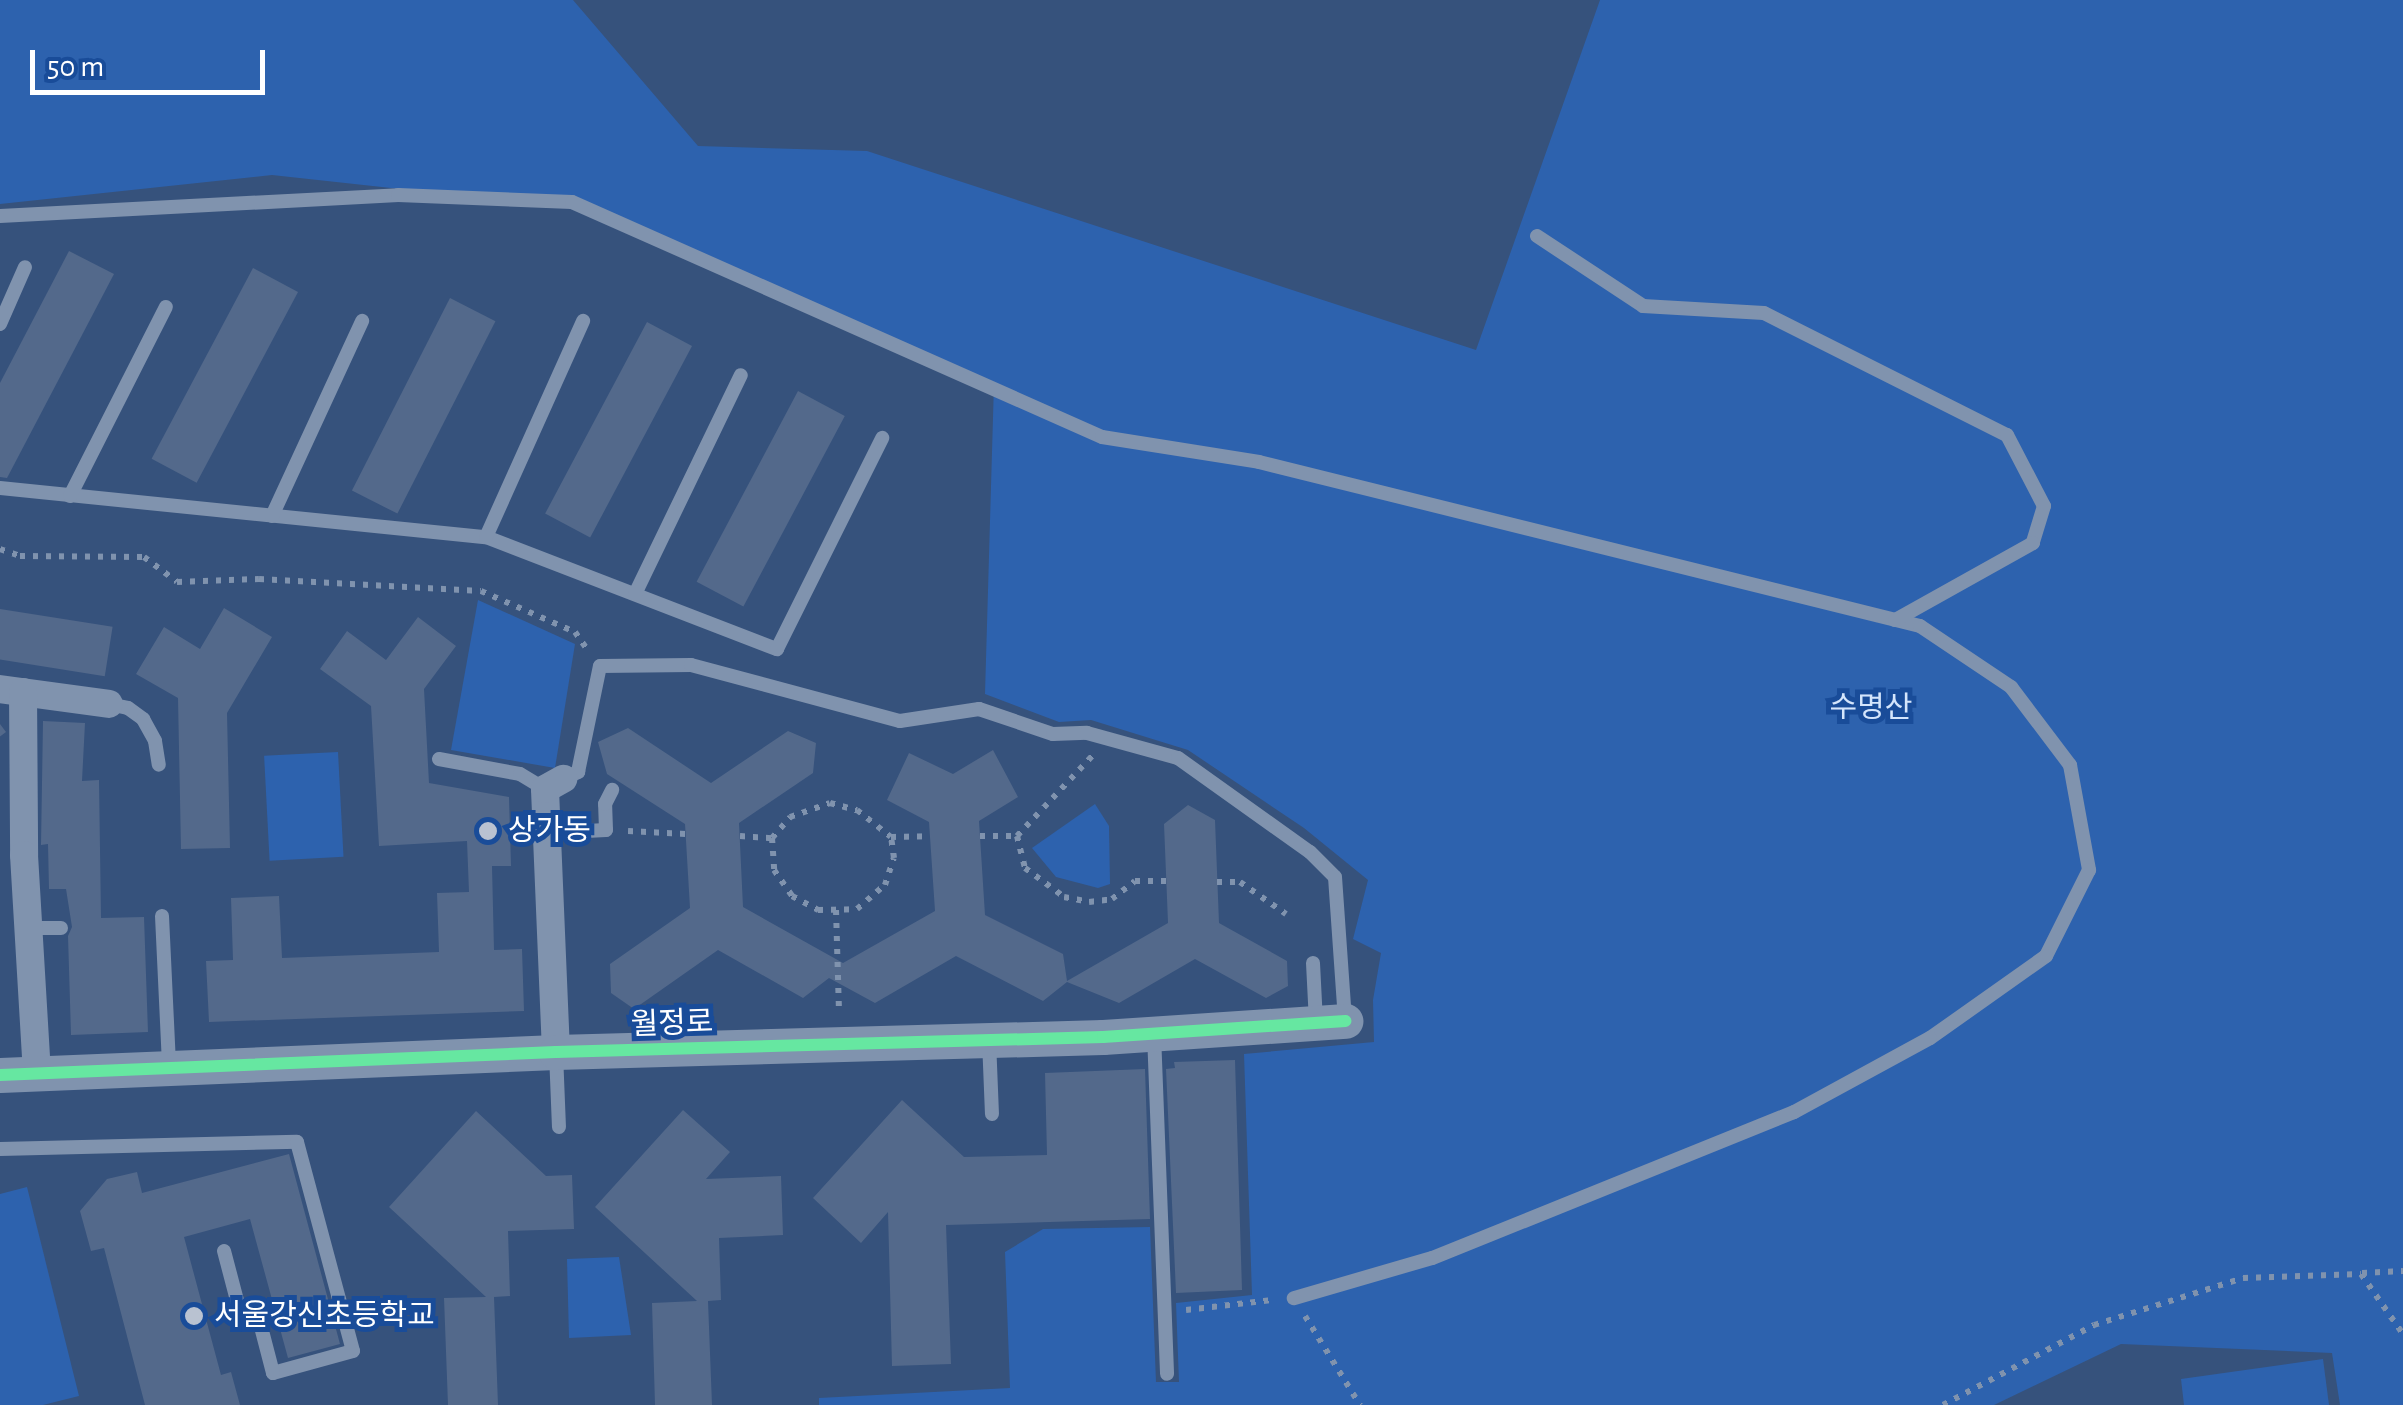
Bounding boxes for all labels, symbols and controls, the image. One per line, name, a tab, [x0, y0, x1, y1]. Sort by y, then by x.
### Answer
scale bar	[35, 30, 270, 92]
text: 50 m	[47, 52, 104, 82]
park label: 수명산	[1830, 690, 1912, 726]
place label: 상가동	[508, 813, 591, 849]
marker: 상가동	[477, 820, 499, 842]
street label: 월정로	[630, 1005, 714, 1043]
place label: 서울강신초등학교	[214, 1298, 435, 1334]
marker: 서울강신초등학교	[183, 1305, 205, 1327]

